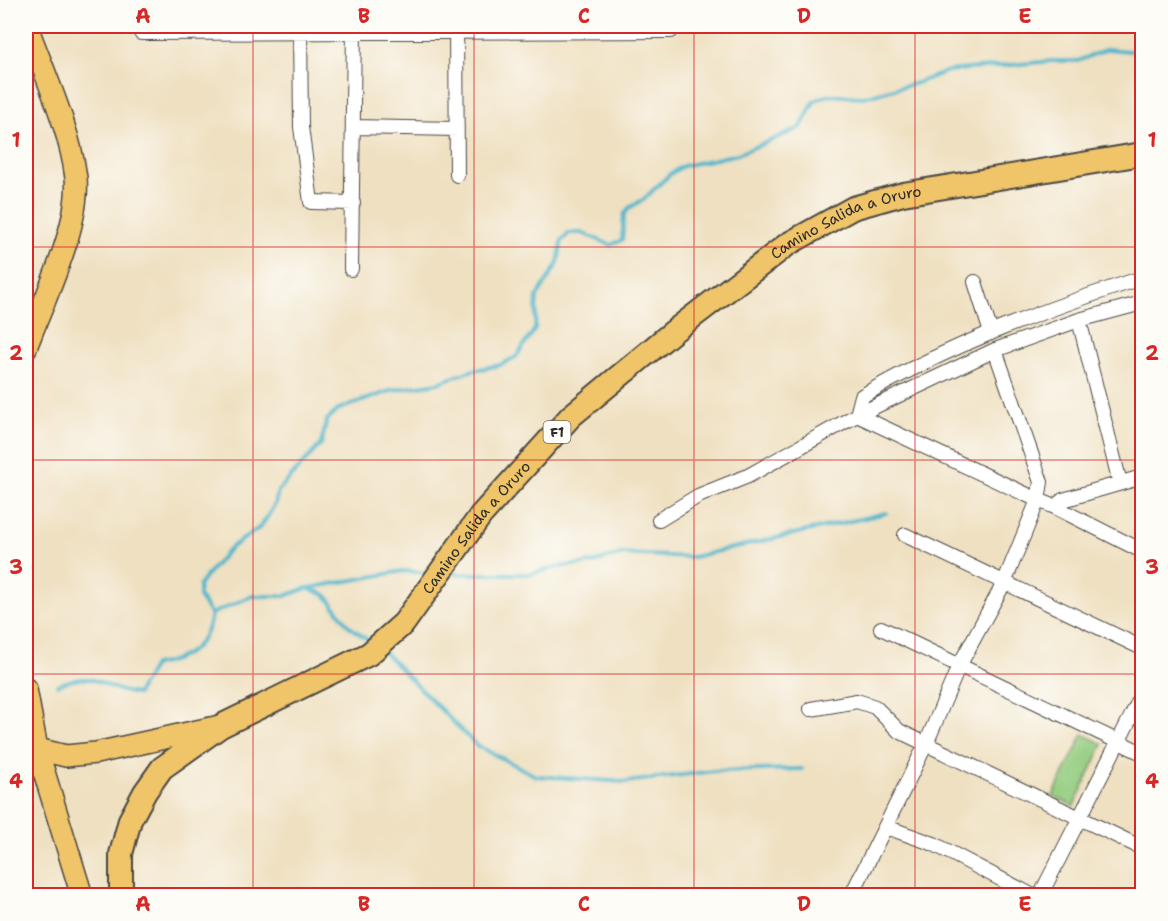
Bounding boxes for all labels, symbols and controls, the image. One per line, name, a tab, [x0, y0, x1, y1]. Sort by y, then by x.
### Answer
text: A	[135, 3, 151, 29]
text: B	[358, 3, 370, 29]
text: C	[578, 3, 590, 29]
text: D	[797, 3, 811, 29]
text: E	[1018, 3, 1032, 29]
text: 1	[11, 127, 21, 153]
text: 1	[1147, 127, 1157, 153]
street label: Camino Salida a Oruro	[766, 181, 923, 264]
text: 2	[9, 340, 23, 366]
text: 2	[1145, 340, 1159, 366]
road number: F1	[544, 421, 570, 443]
street label: Camino Salida a Oruro	[418, 457, 535, 598]
text: 3	[9, 554, 23, 580]
text: 3	[1145, 554, 1159, 580]
text: 4	[9, 768, 23, 794]
text: 4	[1145, 768, 1159, 794]
text: A	[135, 891, 151, 917]
text: B	[358, 891, 370, 917]
text: C	[578, 891, 590, 917]
text: D	[797, 891, 811, 917]
text: E	[1018, 891, 1032, 917]

